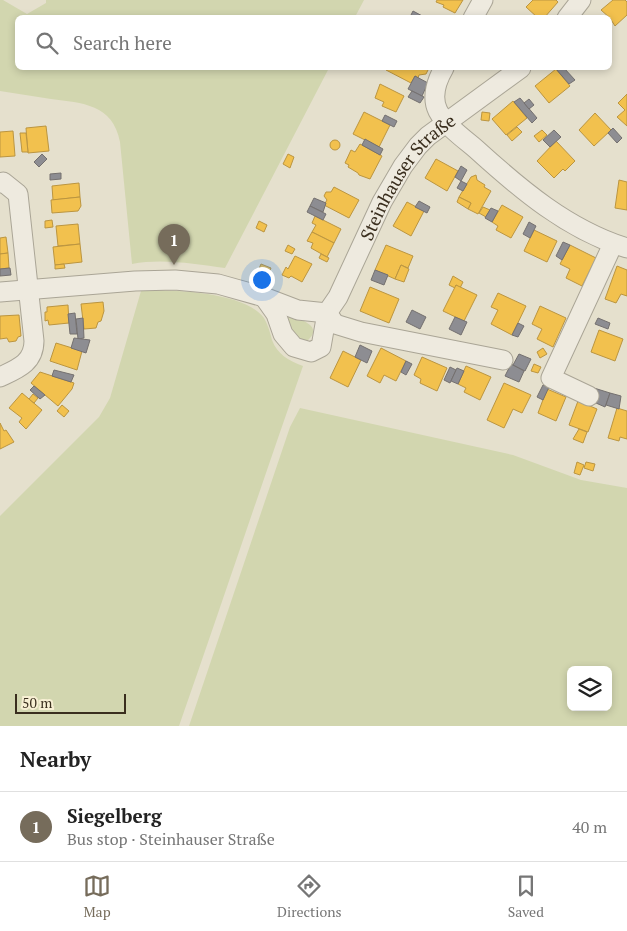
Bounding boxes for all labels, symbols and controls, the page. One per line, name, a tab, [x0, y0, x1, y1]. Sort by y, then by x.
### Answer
search box	[15, 15, 612, 70]
icon: search	[33, 29, 61, 57]
text: Search here	[73, 30, 172, 55]
street label: Steinhauser Straße	[354, 108, 460, 244]
pin: 1	[158, 224, 190, 265]
your location	[249, 267, 275, 293]
map controls	[567, 666, 612, 711]
button: layers	[567, 666, 612, 711]
scale bar	[15, 691, 126, 714]
text: 50 m	[22, 693, 52, 712]
text: Nearby	[20, 745, 91, 773]
text: Siegelberg	[67, 803, 162, 828]
text: 1	[31, 816, 41, 838]
text: 40 m	[572, 816, 607, 838]
text: Bus stop · Steinhauser Straße	[67, 828, 275, 850]
tab: Map	[83, 872, 111, 921]
tab: Directions	[277, 872, 342, 921]
tab: Saved	[508, 872, 544, 921]

